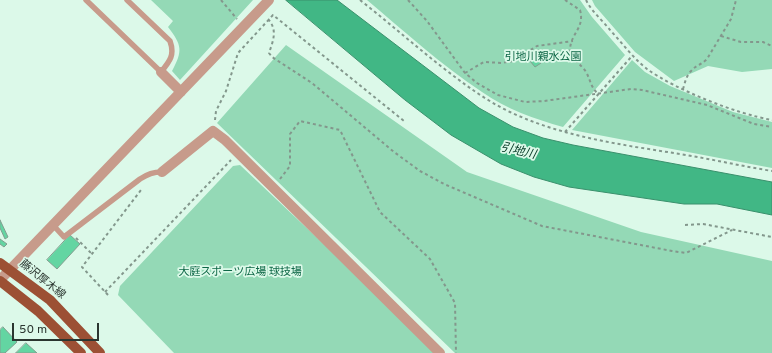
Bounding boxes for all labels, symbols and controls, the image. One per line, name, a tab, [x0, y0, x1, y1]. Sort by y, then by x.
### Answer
park label: 引地川親水公園	[505, 51, 581, 65]
water label: 引地川	[499, 141, 537, 163]
street label: 藤沢厚木線	[16, 258, 68, 302]
park label: 大庭スポーツ広場 球技場	[178, 266, 302, 280]
scale bar	[14, 315, 101, 341]
text: 50 m	[19, 322, 47, 338]

